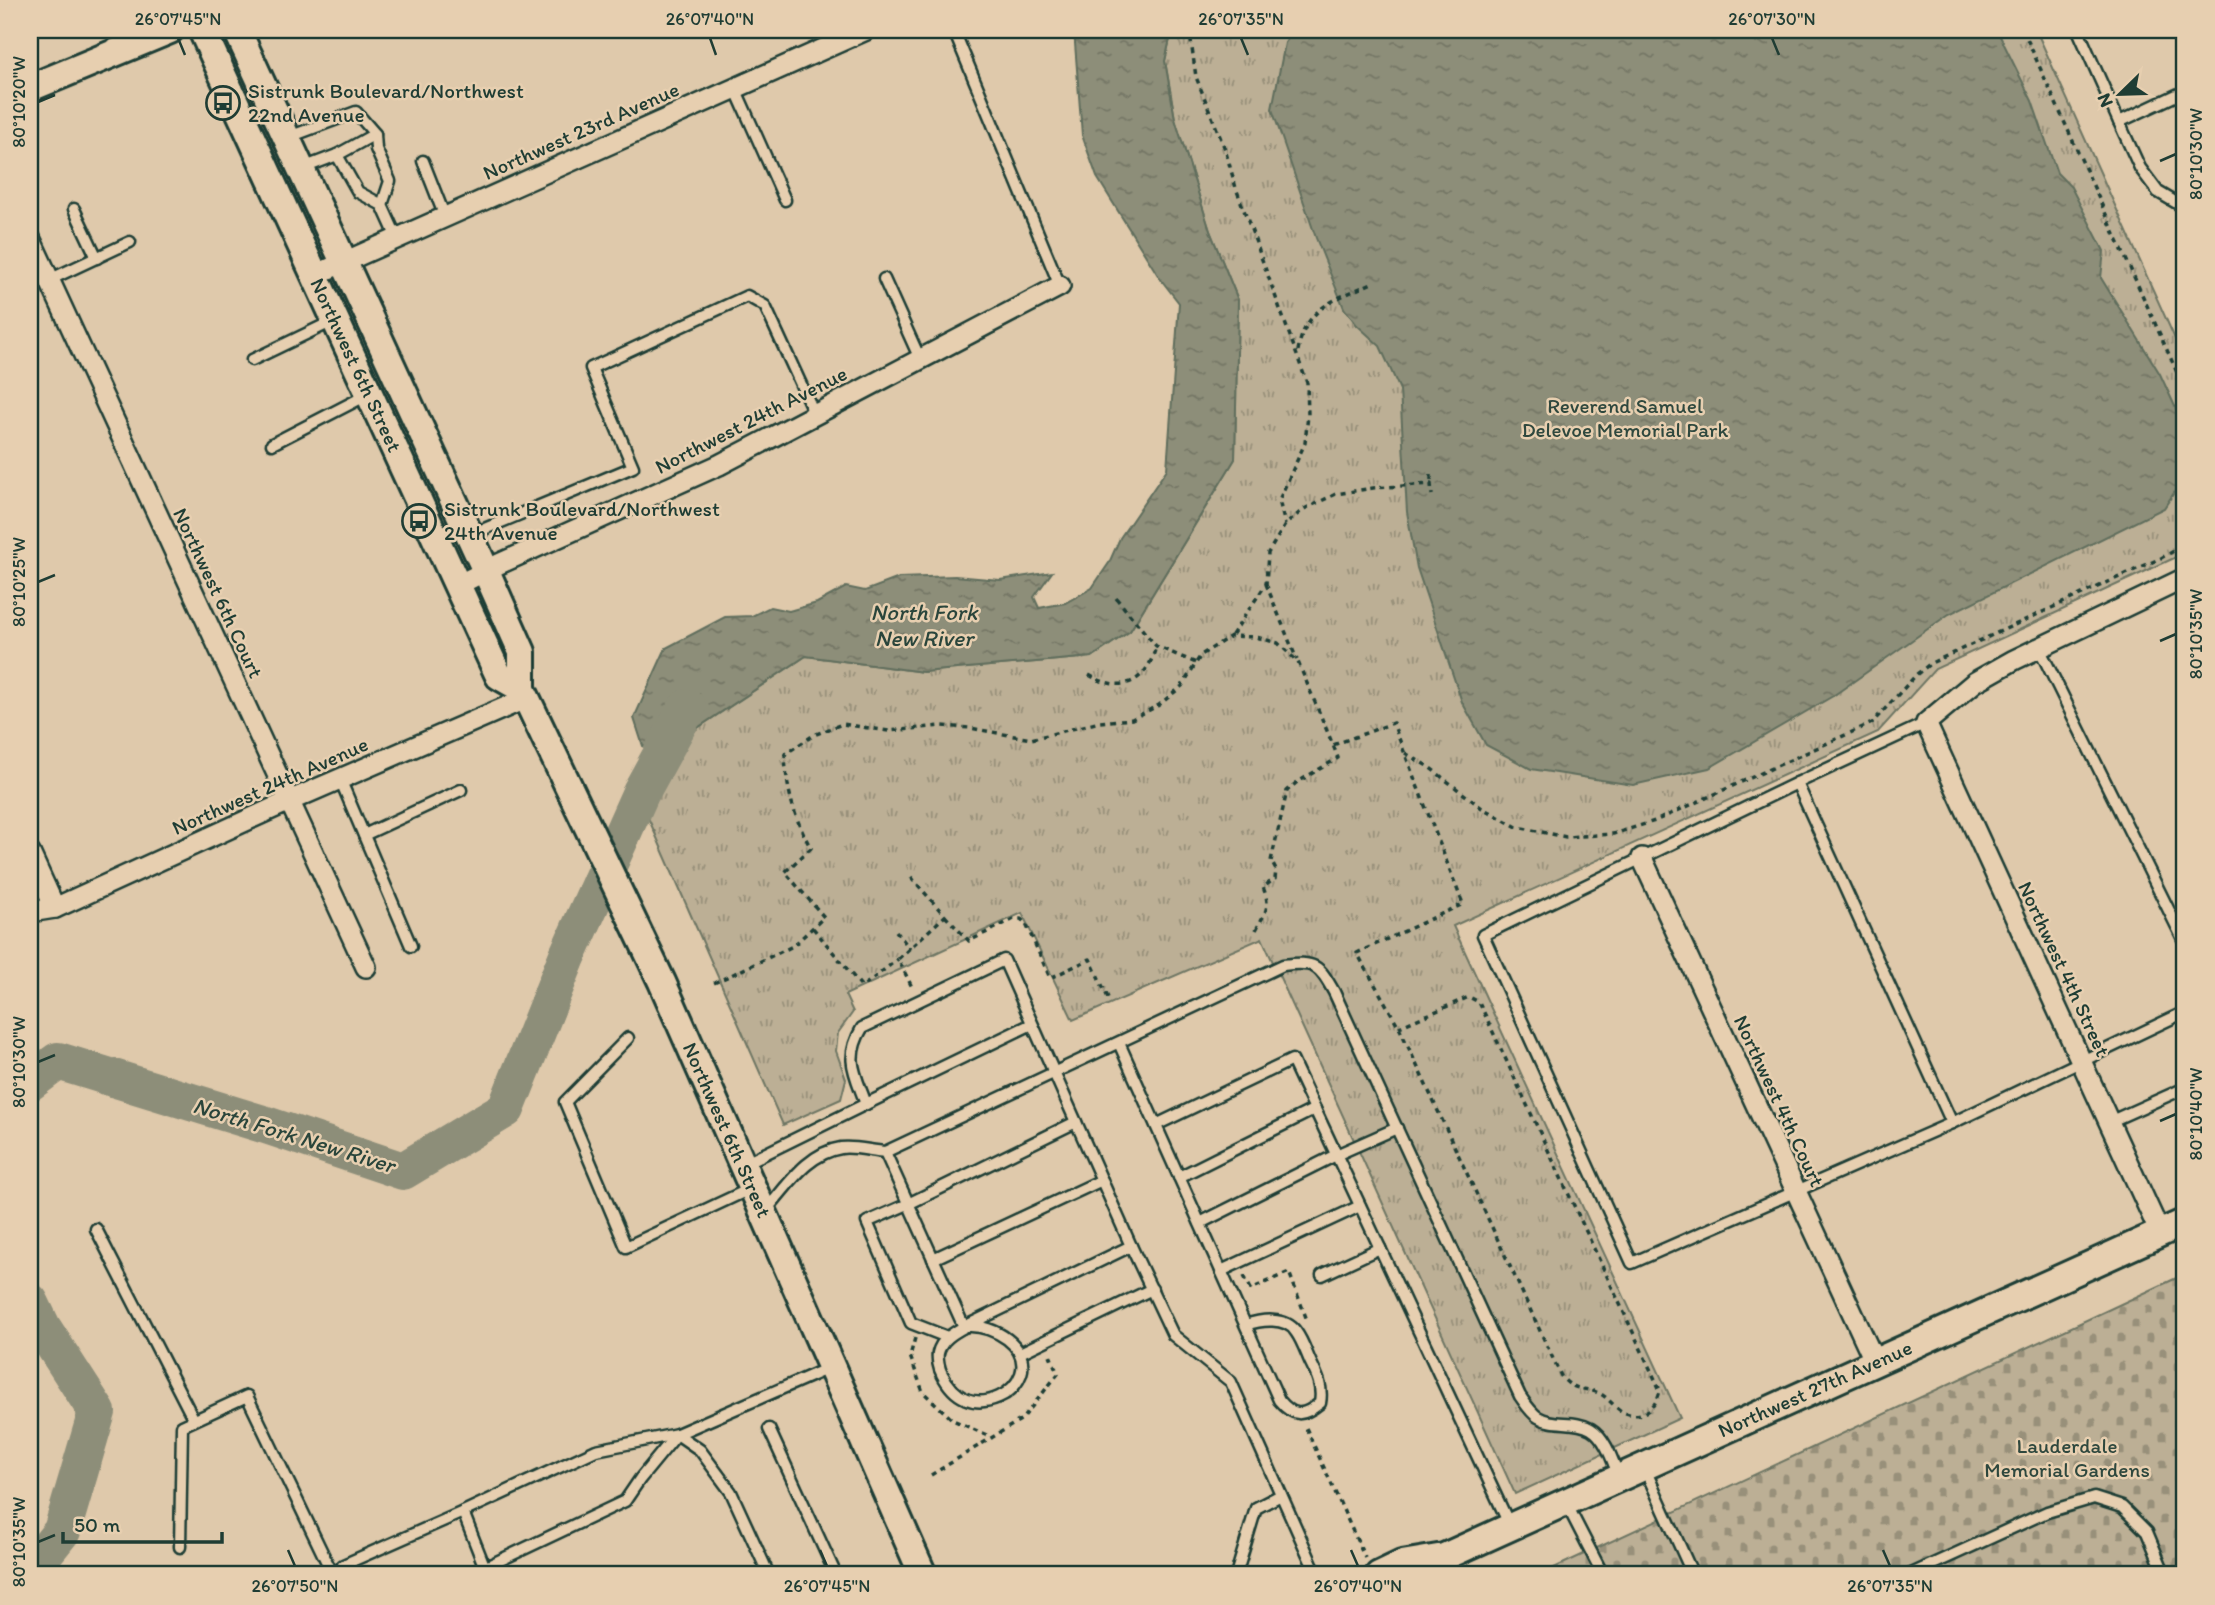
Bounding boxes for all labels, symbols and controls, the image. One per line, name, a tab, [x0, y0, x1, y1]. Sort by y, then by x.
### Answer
text: 26°07'45"N	[135, 8, 221, 30]
text: 26°07'40"N	[666, 8, 754, 30]
text: 26°07'35"N	[1198, 8, 1284, 30]
text: 26°07'30"N	[1728, 8, 1816, 30]
text: 80°10'20"W	[8, 56, 30, 148]
north arrow	[2086, 60, 2156, 130]
street label: Northwest 23rd Avenue	[479, 76, 683, 185]
place label: Sistrunk Boulevard/Northwest 22nd Avenue	[248, 78, 524, 127]
bus stop icon: Sistrunk Boulevard/Northwest 22nd Avenue	[204, 84, 242, 122]
text: N	[2092, 90, 2118, 111]
text: 80°10'30"W	[2185, 108, 2207, 200]
street label: Northwest 6th Street	[305, 274, 408, 456]
street label: Northwest 24th Avenue	[651, 360, 851, 479]
park label: Reverend Samuel Delevoe Memorial Park	[1522, 393, 1728, 442]
place label: Sistrunk Boulevard/Northwest 24th Avenue	[444, 496, 720, 545]
bus stop icon: Sistrunk Boulevard/Northwest 24th Avenue	[400, 502, 438, 540]
street label: Northwest 6th Court	[168, 504, 269, 682]
text: 80°10'25"W	[8, 537, 30, 627]
text: 80°10'35"W	[2185, 589, 2207, 679]
water label: North Fork New River	[871, 598, 979, 652]
street label: Northwest 24th Avenue	[168, 731, 372, 840]
street label: Northwest 4th Street	[2013, 877, 2116, 1060]
street label: Northwest 4th Court	[1729, 1011, 1830, 1191]
text: 80°10'30"W	[8, 1016, 30, 1108]
street label: Northwest 6th Street	[678, 1038, 777, 1221]
text: 80°10'40"W	[2185, 1068, 2207, 1160]
water label: North Fork New River	[190, 1091, 401, 1180]
street label: Northwest 27th Avenue	[1714, 1334, 1916, 1443]
park label: Lauderdale Memorial Gardens	[1984, 1433, 2150, 1482]
text: 80°10'35"W	[8, 1497, 30, 1587]
scale bar	[63, 1500, 222, 1544]
text: 50 m	[74, 1512, 121, 1537]
text: 26°07'50"N	[252, 1575, 338, 1597]
text: 26°07'45"N	[784, 1575, 870, 1597]
text: 26°07'40"N	[1314, 1575, 1402, 1597]
text: 26°07'35"N	[1847, 1575, 1933, 1597]

